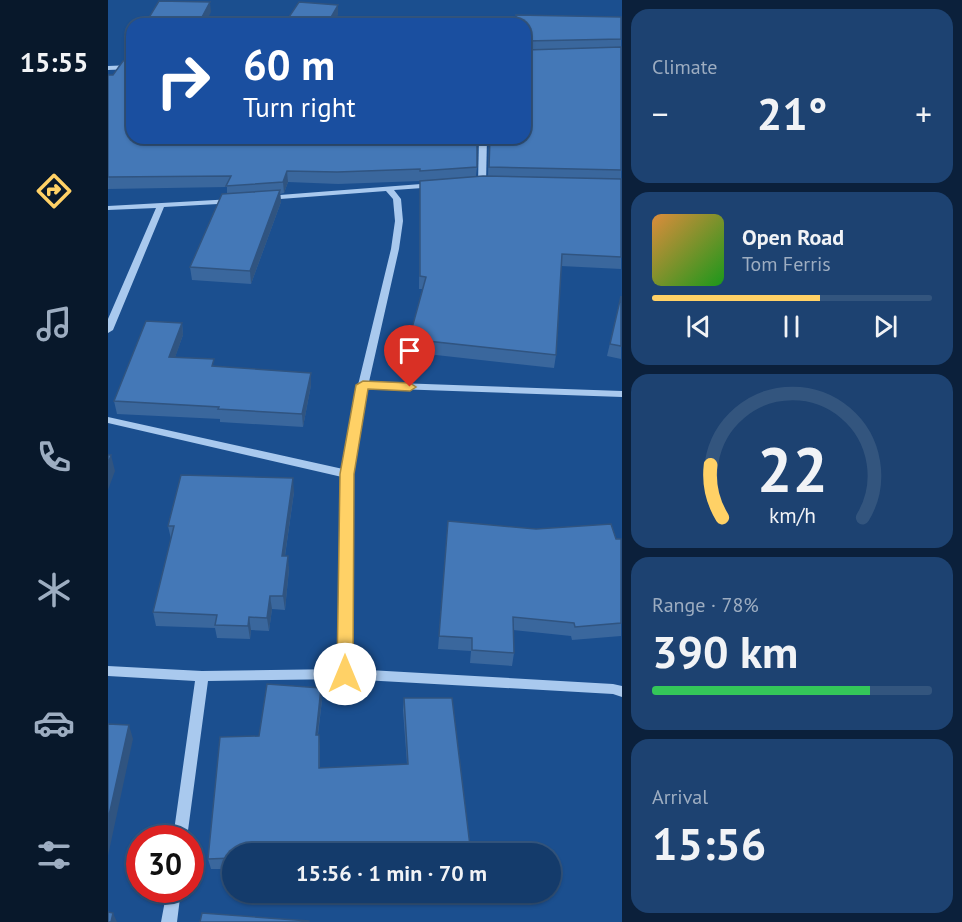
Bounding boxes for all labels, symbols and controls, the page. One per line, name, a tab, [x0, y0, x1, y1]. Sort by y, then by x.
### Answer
text: 60 m	[243, 37, 335, 92]
icon: right	[144, 42, 222, 120]
text: 15:55	[20, 45, 88, 79]
text: Climate	[652, 54, 718, 80]
text: 21°	[757, 84, 827, 142]
text: Turn right	[243, 90, 356, 124]
text: −	[652, 92, 669, 135]
text: +	[915, 92, 932, 135]
icon: directions	[33, 170, 75, 212]
text: Open Road	[742, 223, 844, 251]
text: Tom Ferris	[742, 251, 831, 277]
icon: music	[33, 303, 75, 345]
icon: previous	[682, 310, 715, 343]
icon: pause	[775, 310, 808, 343]
icon: next	[869, 310, 902, 343]
pin	[384, 325, 435, 387]
icon: arrive	[393, 334, 426, 367]
text: 22	[757, 428, 827, 509]
icon: phone	[33, 436, 75, 478]
text: km/h	[768, 501, 815, 529]
icon: climate	[33, 569, 75, 611]
text: Range · 78%	[652, 592, 759, 618]
text: 390 km	[652, 622, 798, 680]
position arrow	[313, 642, 377, 706]
icon: car	[33, 702, 75, 744]
text: Arrival	[652, 784, 708, 810]
text: 15:56	[652, 814, 766, 872]
speed limit sign: 30	[126, 825, 204, 903]
icon: filters	[33, 834, 75, 876]
text: 15:56 · 1 min · 70 m	[296, 859, 487, 887]

